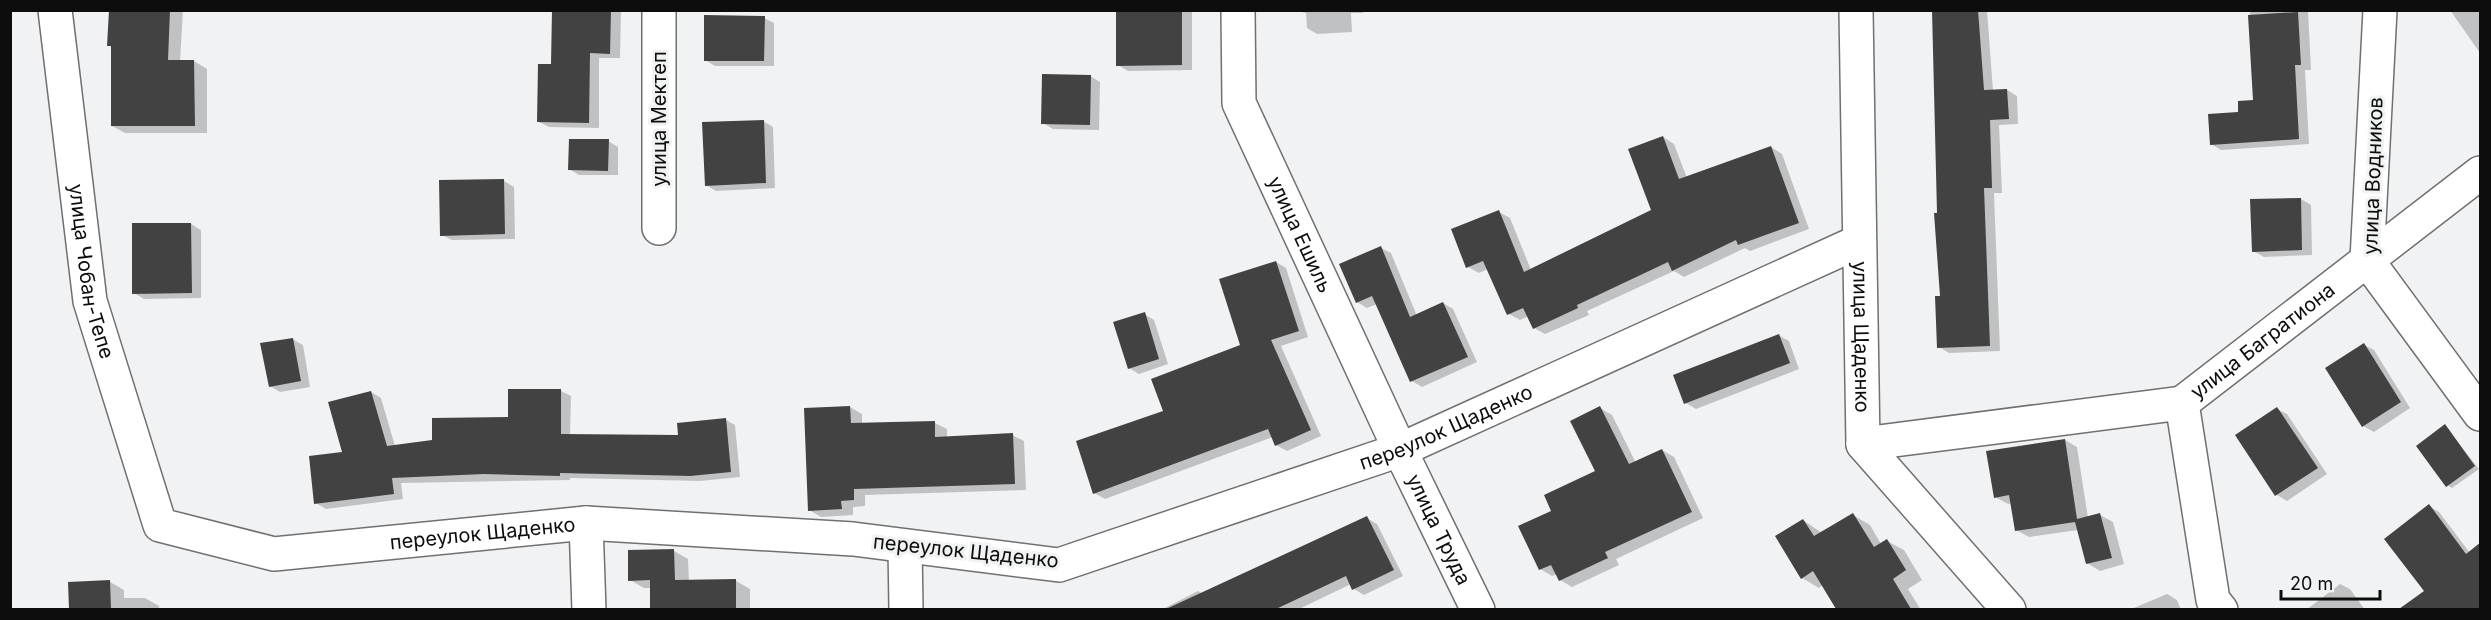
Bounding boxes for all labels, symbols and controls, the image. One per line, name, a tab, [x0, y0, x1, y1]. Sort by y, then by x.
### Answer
street label: улица Мектеп	[647, 51, 671, 187]
street label: улица Водников	[2358, 97, 2388, 255]
street label: улица Ешиль	[1263, 173, 1337, 296]
street label: улица Чобан-Тепе	[64, 182, 119, 362]
street label: улица Щаденко	[1848, 261, 1874, 413]
street label: улица Багратиона	[2186, 278, 2340, 404]
street label: переулок Щаденко	[1356, 379, 1536, 475]
street label: улица Труда	[1402, 470, 1476, 589]
street label: переулок Щаденко	[389, 512, 577, 554]
street label: переулок Щаденко	[872, 529, 1060, 573]
scale bar	[2281, 563, 2380, 601]
text: 20 m	[2290, 573, 2333, 594]

